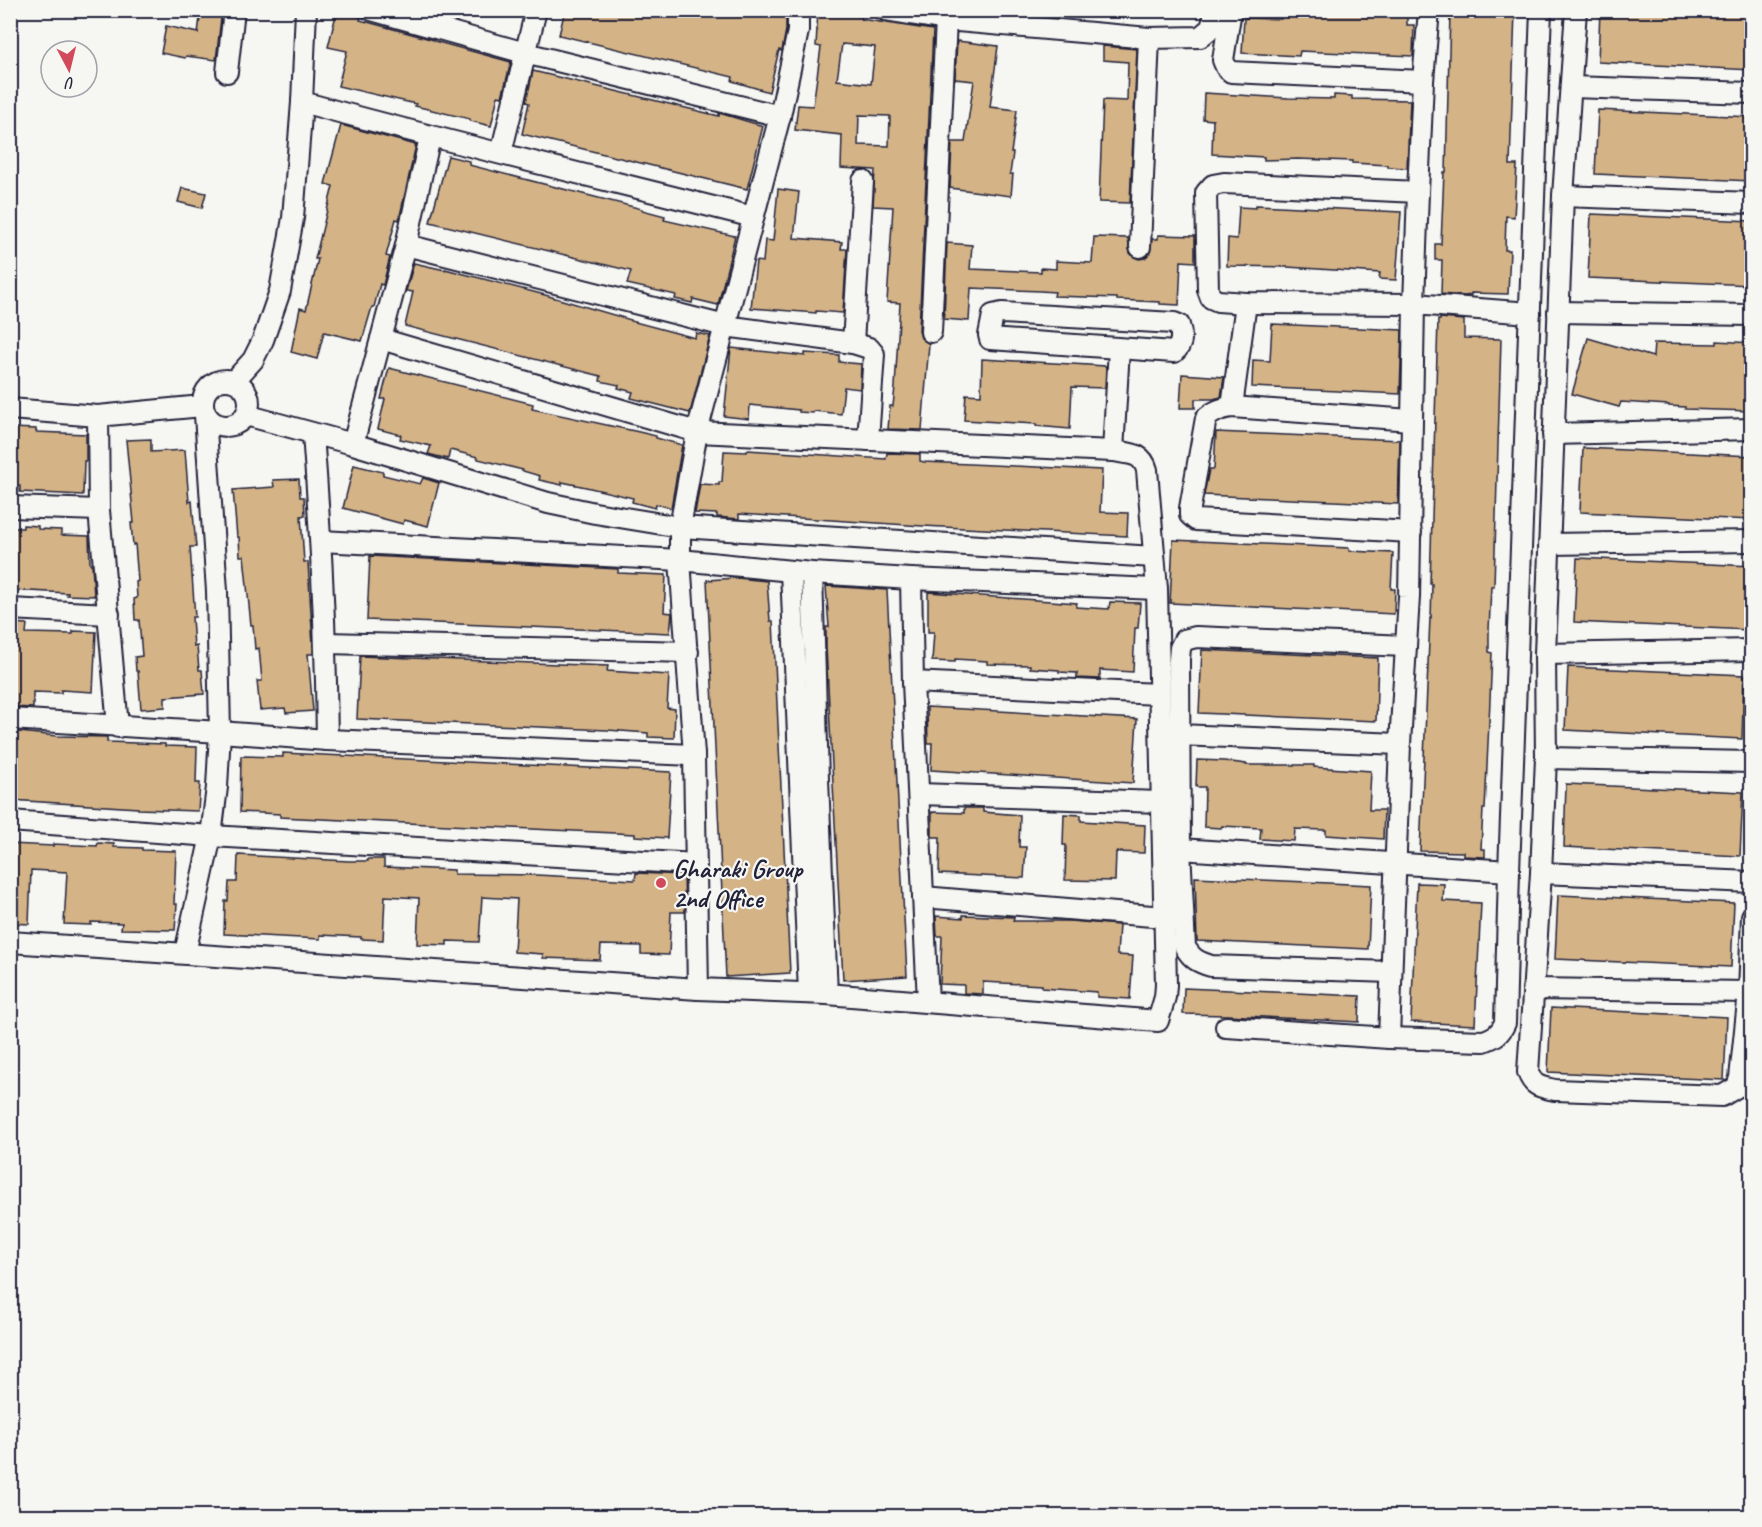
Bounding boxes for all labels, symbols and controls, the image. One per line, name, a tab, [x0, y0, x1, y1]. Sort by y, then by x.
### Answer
north arrow	[39, 39, 99, 99]
text: U	[62, 72, 76, 94]
place label: Gharaki Group 2nd Office	[673, 852, 804, 915]
marker: Gharaki Group 2nd Office	[654, 876, 668, 890]

